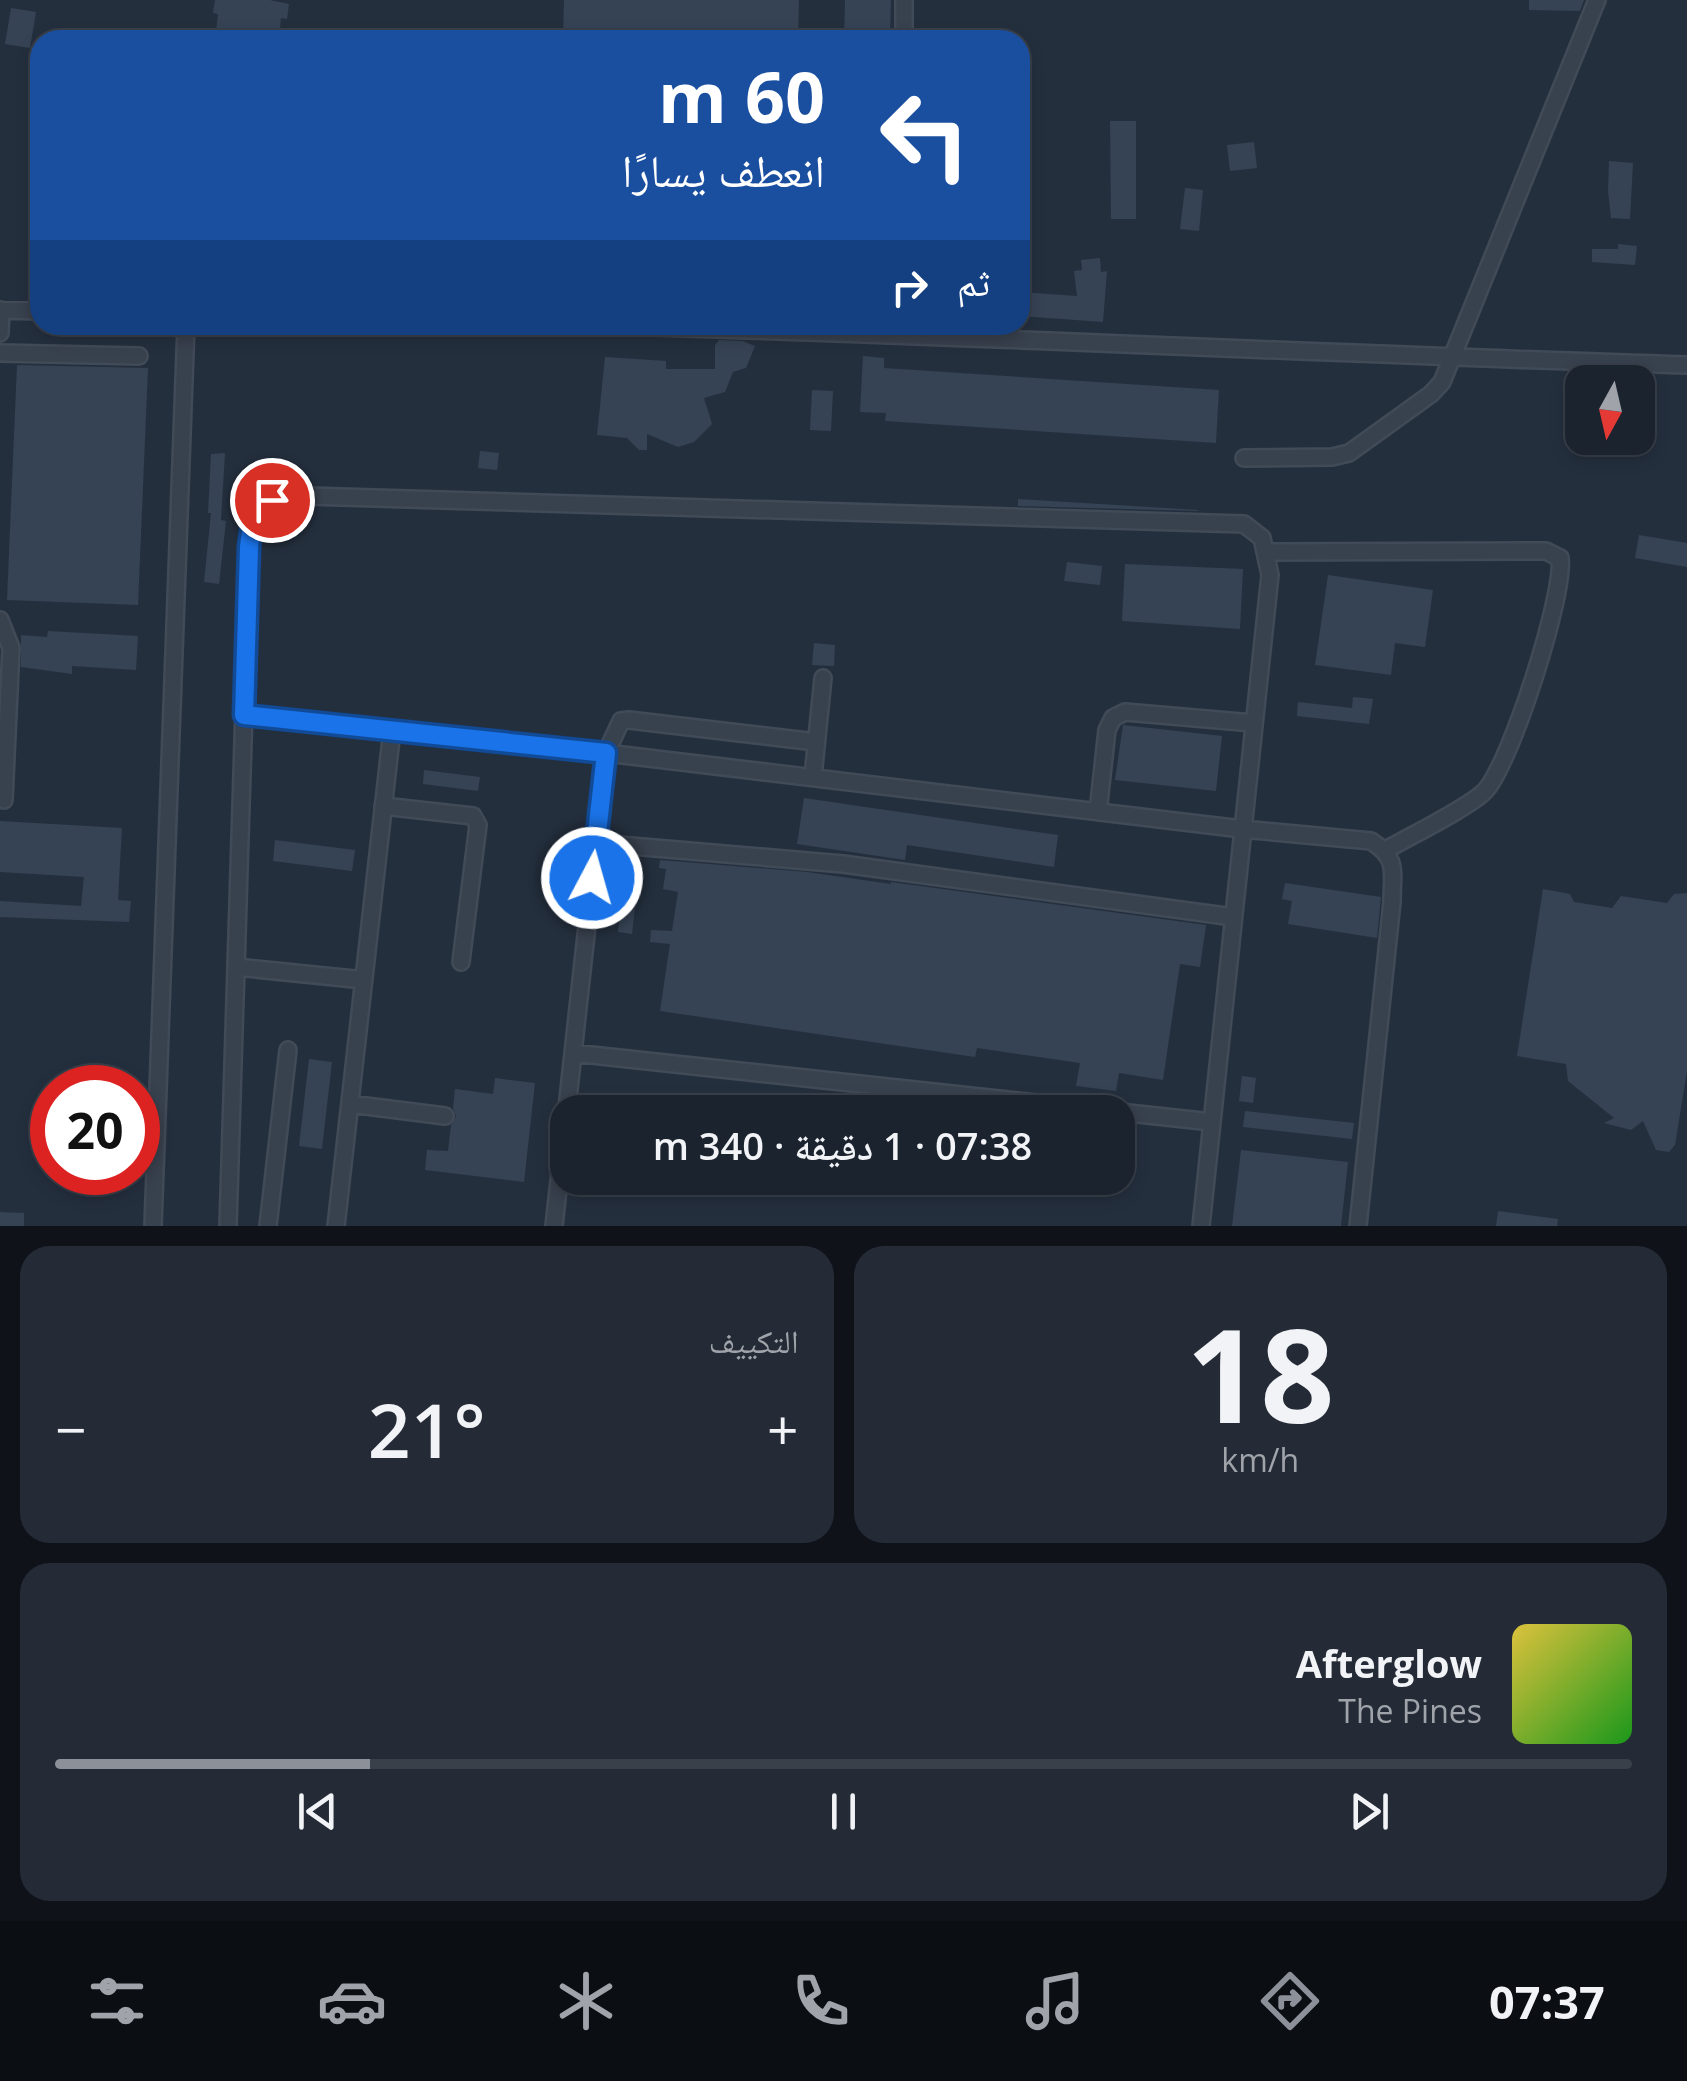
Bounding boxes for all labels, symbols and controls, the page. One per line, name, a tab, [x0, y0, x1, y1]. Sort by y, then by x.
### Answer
text: 60 m	[658, 48, 825, 144]
icon: left	[860, 70, 990, 200]
text: انعطف يسارًا	[622, 139, 825, 200]
text: ثم	[957, 255, 990, 307]
icon: right	[882, 260, 937, 315]
north arrow	[1565, 365, 1655, 455]
map controls	[1565, 365, 1655, 455]
pin	[230, 458, 315, 543]
icon: arrive	[245, 473, 300, 528]
position arrow	[540, 826, 644, 930]
speed limit sign: 20	[30, 1065, 160, 1195]
text: 07:38 · 1 دقيقة · 340 m	[653, 1119, 1032, 1171]
text: 18	[1186, 1284, 1335, 1461]
text: التكييف	[709, 1319, 799, 1362]
text: 21°	[368, 1378, 486, 1480]
text: −	[55, 1391, 86, 1466]
text: +	[767, 1391, 798, 1466]
text: km/h	[1221, 1438, 1299, 1481]
text: Afterglow	[1296, 1637, 1482, 1689]
text: The Pines	[1338, 1689, 1482, 1732]
icon: previous	[290, 1784, 345, 1839]
icon: pause	[816, 1784, 871, 1839]
icon: next	[1342, 1784, 1397, 1839]
icon: filters	[82, 1966, 152, 2036]
icon: car	[317, 1966, 387, 2036]
icon: climate	[551, 1966, 621, 2036]
icon: phone	[786, 1966, 856, 2036]
icon: music	[1020, 1966, 1090, 2036]
icon: directions	[1255, 1966, 1325, 2036]
text: 07:37	[1489, 1971, 1605, 2032]

